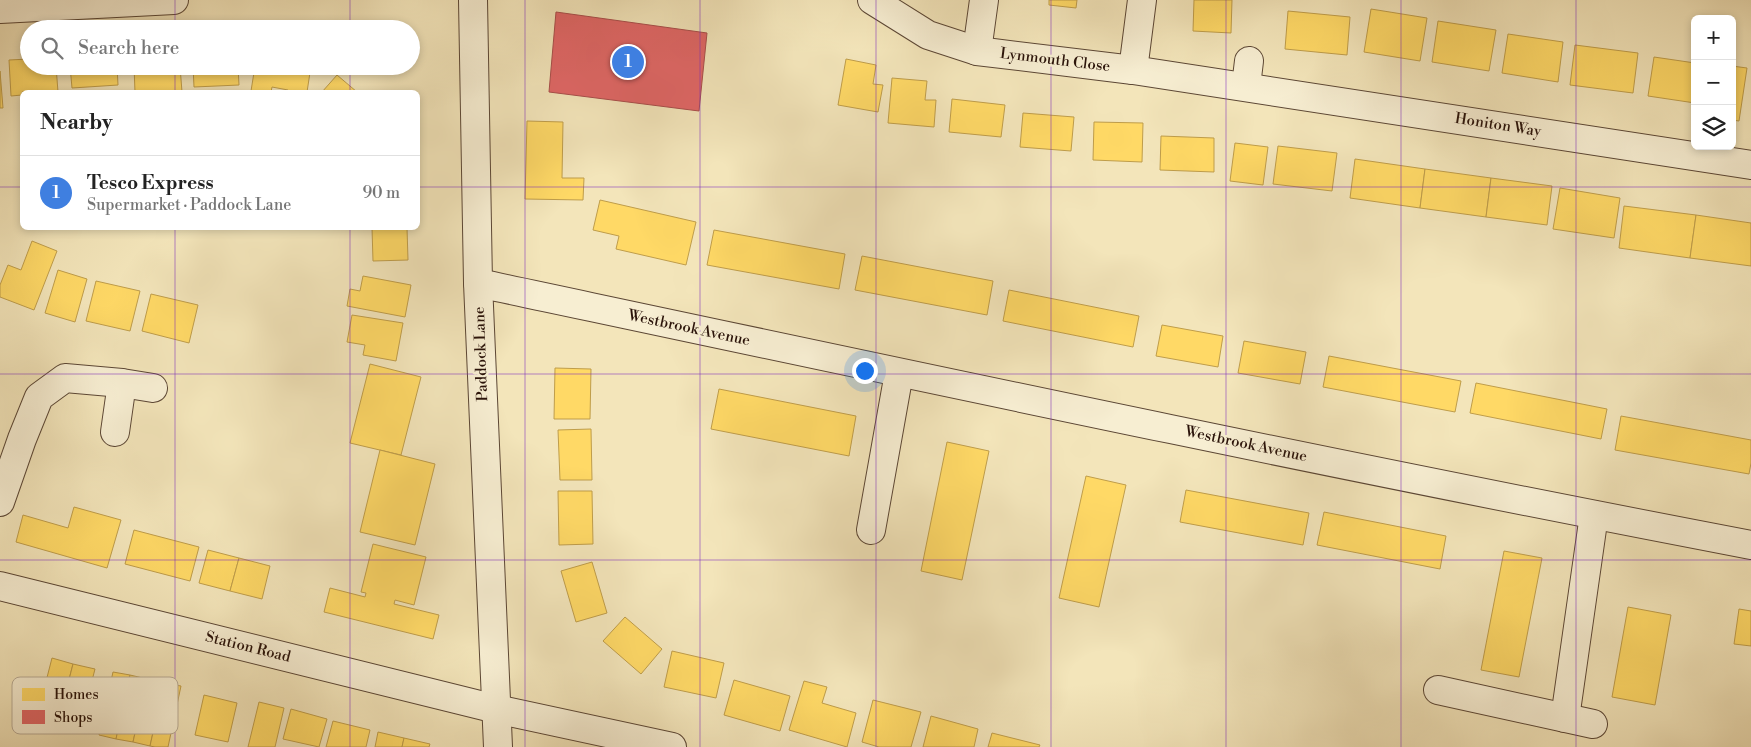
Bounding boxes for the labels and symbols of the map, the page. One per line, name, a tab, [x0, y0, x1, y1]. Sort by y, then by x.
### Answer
pin: 1	[612, 43, 644, 81]
street label: Lynmouth Close	[999, 44, 1111, 76]
street label: Honiton Way	[1453, 109, 1543, 141]
street label: Paddock Lane	[470, 306, 492, 402]
street label: Westbrook Avenue	[625, 306, 752, 350]
your location	[852, 358, 878, 384]
street label: Westbrook Avenue	[1182, 422, 1309, 466]
street label: Station Road	[203, 627, 293, 667]
legend	[12, 677, 178, 734]
text: Homes	[54, 686, 99, 704]
text: Shops	[54, 709, 92, 727]

